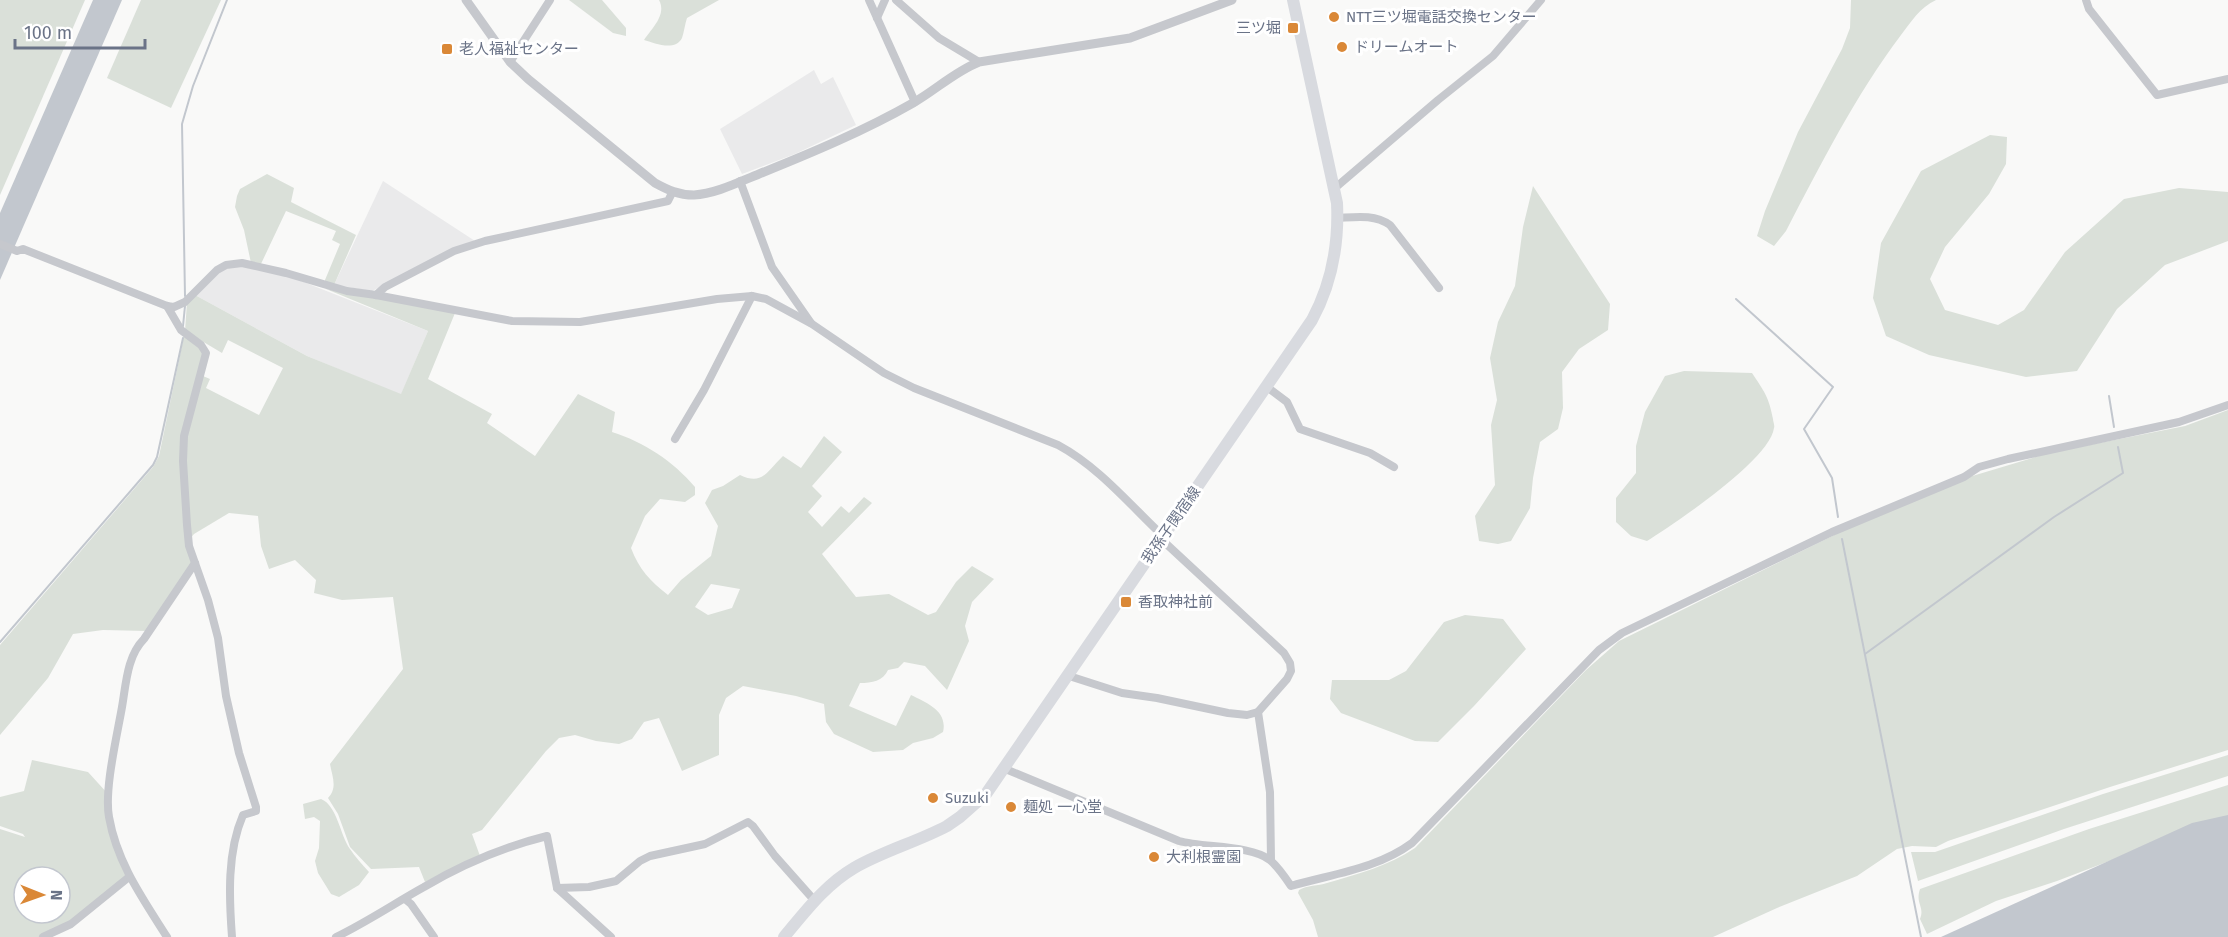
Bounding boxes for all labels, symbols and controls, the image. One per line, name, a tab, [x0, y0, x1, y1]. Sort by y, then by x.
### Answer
place label: NTT三ツ堀電話交換センター	[1346, 8, 1537, 26]
marker: NTT三ツ堀電話交換センター	[1327, 10, 1341, 24]
scale bar	[15, 12, 146, 50]
place label: 三ツ堀	[1236, 19, 1281, 37]
marker: 三ツ堀	[1286, 21, 1300, 35]
text: 100 m	[24, 22, 72, 44]
place label: ドリームオート	[1354, 38, 1459, 56]
place label: 老人福祉センター	[459, 40, 579, 58]
marker: ドリームオート	[1335, 40, 1349, 54]
marker: 老人福祉センター	[440, 42, 454, 56]
street label: 我孫子関宿線	[1138, 483, 1204, 567]
place label: 香取神社前	[1138, 593, 1213, 611]
marker: 香取神社前	[1119, 595, 1133, 609]
place label: Suzuki	[945, 789, 989, 807]
marker: Suzuki	[926, 791, 940, 805]
place label: 麺処 一心堂	[1023, 798, 1102, 816]
marker: 麺処 一心堂	[1004, 800, 1018, 814]
place label: 大利根霊園	[1166, 848, 1241, 866]
marker: 大利根霊園	[1147, 850, 1161, 864]
north arrow	[12, 865, 72, 925]
text: N	[47, 890, 66, 901]

